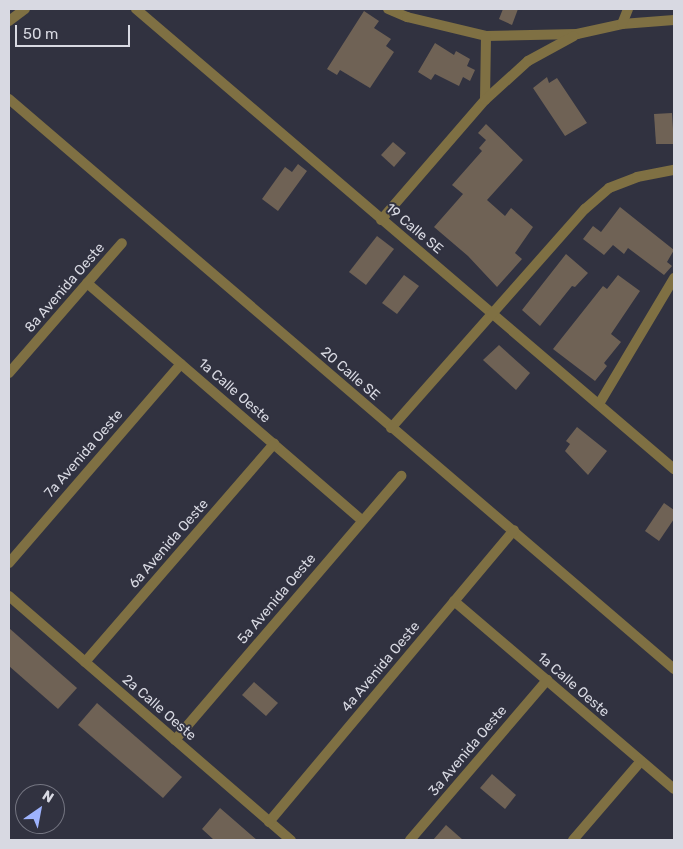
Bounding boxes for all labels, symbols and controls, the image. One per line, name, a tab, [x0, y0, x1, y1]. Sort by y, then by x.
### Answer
scale bar	[18, 15, 132, 47]
text: 50 m	[23, 25, 58, 43]
street label: 19 Calle SE	[382, 200, 446, 258]
street label: 8a Avenida Oeste	[21, 240, 109, 336]
street label: 20 Calle SE	[317, 344, 383, 404]
street label: 1a Calle Oeste	[195, 355, 273, 427]
street label: 7a Avenida Oeste	[41, 406, 127, 502]
street label: 6a Avenida Oeste	[126, 496, 212, 592]
street label: 5a Avenida Oeste	[234, 550, 320, 648]
street label: 4a Avenida Oeste	[338, 618, 424, 716]
street label: 1a Calle Oeste	[534, 649, 612, 721]
street label: 2a Calle Oeste	[119, 671, 199, 745]
street label: 3a Avenida Oeste	[425, 702, 511, 800]
north arrow	[15, 784, 65, 834]
text: N	[39, 787, 57, 807]

